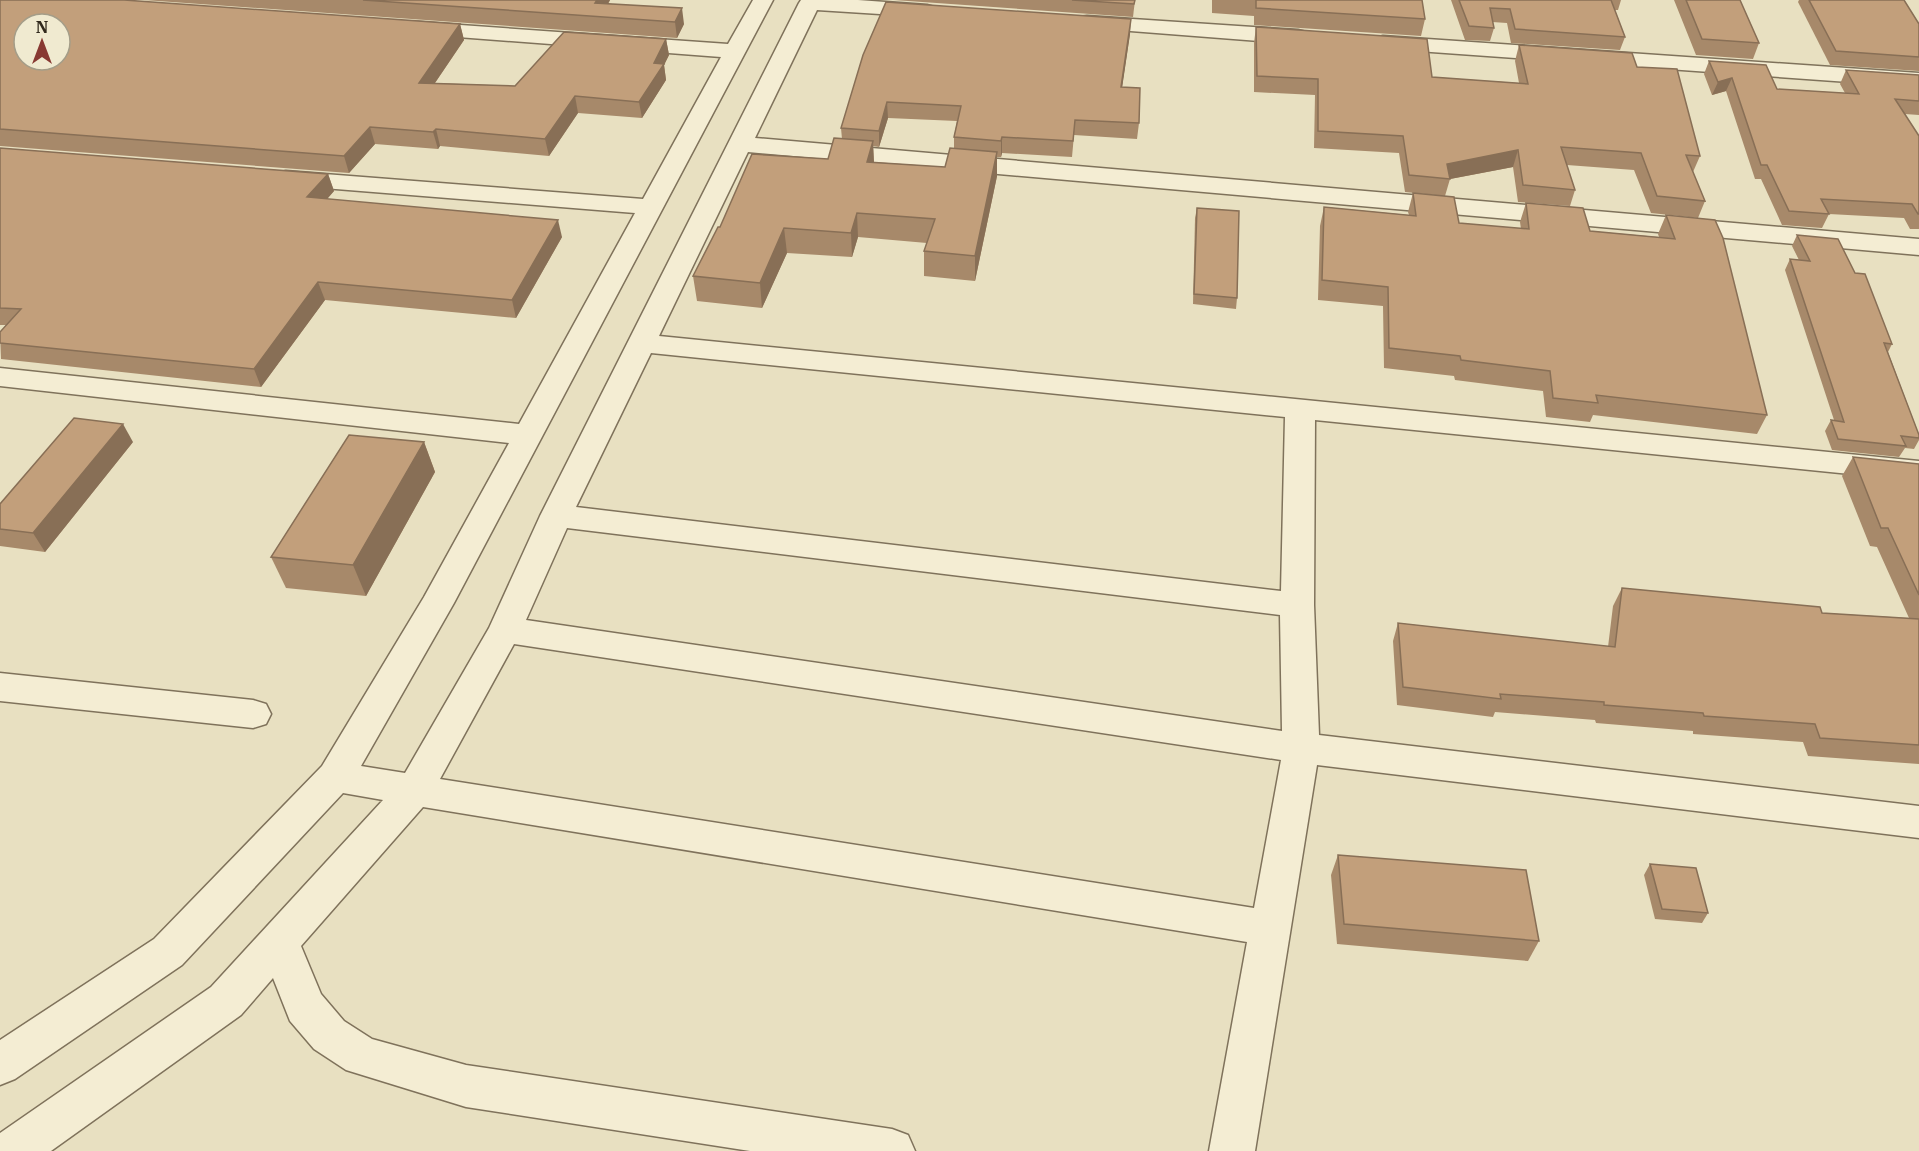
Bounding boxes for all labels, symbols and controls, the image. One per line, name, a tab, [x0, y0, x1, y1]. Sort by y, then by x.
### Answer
north arrow	[12, 12, 72, 72]
text: N	[36, 17, 48, 37]

